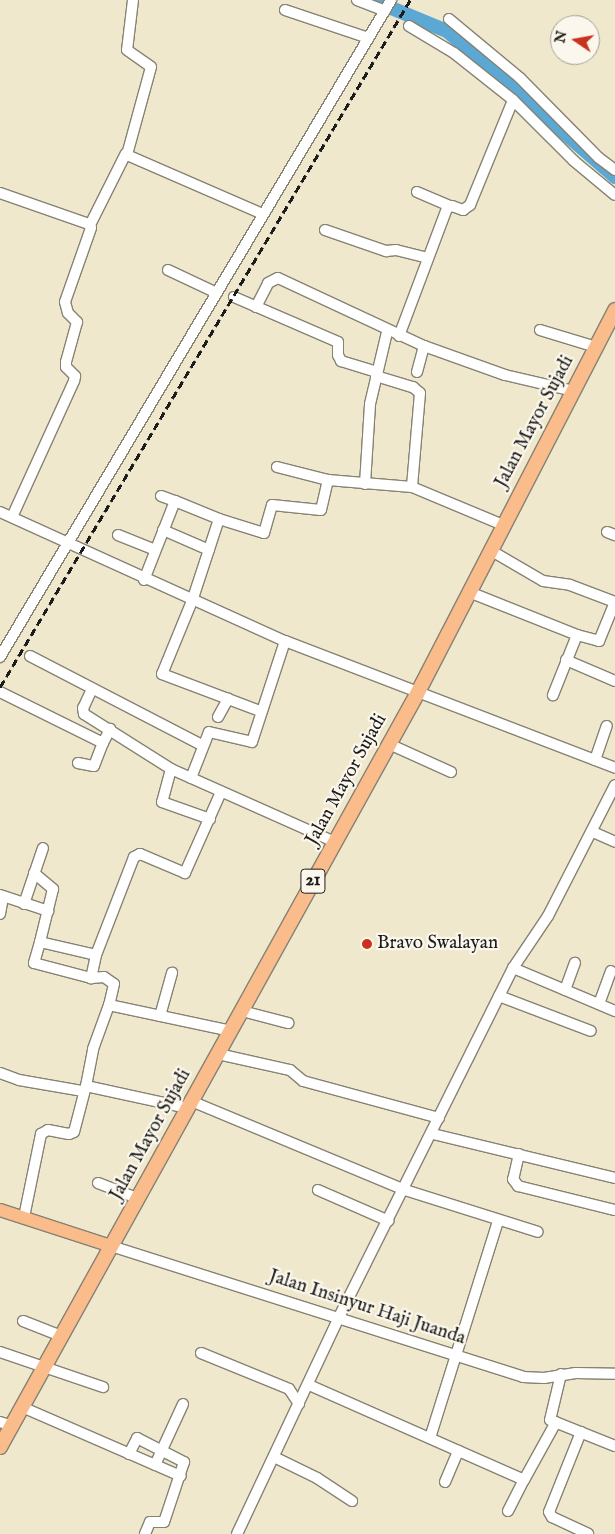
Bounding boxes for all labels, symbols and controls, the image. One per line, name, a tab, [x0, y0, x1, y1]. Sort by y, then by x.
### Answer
north arrow	[550, 15, 600, 65]
text: N	[551, 29, 571, 45]
street label: Jalan Mayor Sujadi	[490, 352, 580, 492]
street label: Jalan Mayor Sujadi	[301, 710, 393, 850]
road number: 21	[299, 866, 327, 896]
place label: Bravo Swalayan	[377, 933, 498, 955]
marker: Bravo Swalayan	[361, 938, 373, 950]
street label: Jalan Mayor Sujadi	[105, 1065, 197, 1205]
street label: Jalan Insinyur Haji Juanda	[266, 1265, 468, 1351]

